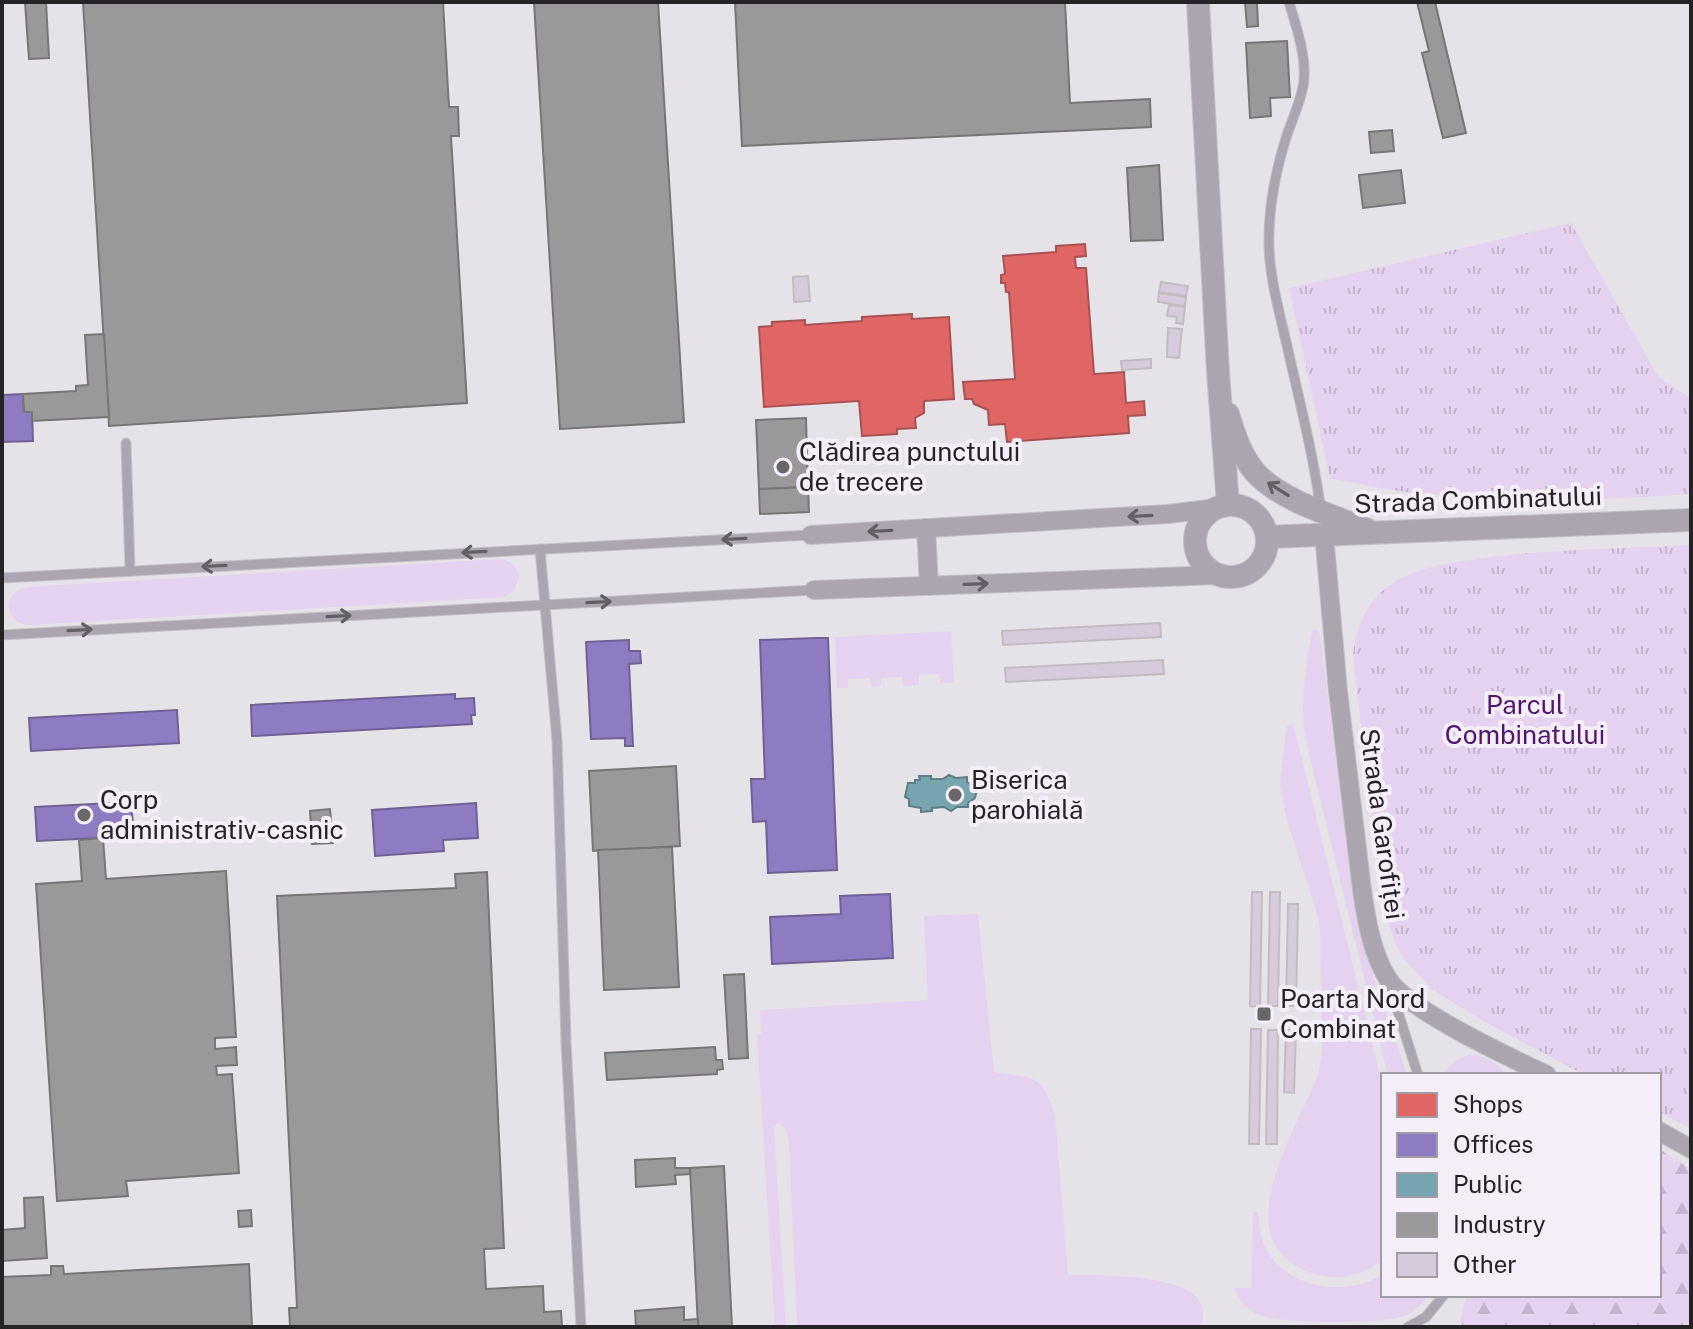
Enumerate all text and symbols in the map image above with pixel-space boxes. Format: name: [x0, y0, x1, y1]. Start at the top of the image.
place label: Clădirea punctului de trecere: [799, 436, 1020, 497]
marker: Clădirea punctului de trecere: [774, 458, 792, 476]
one-way arrow: [1267, 480, 1290, 496]
street label: Strada Combinatului: [1354, 480, 1602, 519]
one-way arrow: [1127, 509, 1153, 524]
one-way arrow: [867, 523, 894, 538]
one-way arrow: [721, 531, 748, 546]
one-way arrow: [461, 545, 488, 560]
one-way arrow: [201, 559, 228, 574]
one-way arrow: [962, 576, 989, 591]
one-way arrow: [585, 594, 612, 609]
one-way arrow: [326, 608, 352, 623]
one-way arrow: [66, 623, 93, 638]
park label: Parcul Combinatului: [1445, 689, 1605, 750]
street label: Strada Garofiței: [1354, 726, 1411, 921]
place label: Biserica parohială: [971, 764, 1083, 825]
place label: Corp administrativ-casnic: [100, 784, 344, 845]
marker: Biserica parohială: [946, 786, 964, 804]
marker: Corp administrativ-casnic: [75, 806, 93, 824]
place label: Poarta Nord Combinat: [1280, 983, 1425, 1044]
marker: Poarta Nord Combinat: [1255, 1005, 1273, 1023]
legend: [1381, 1073, 1661, 1297]
text: Shops: [1453, 1090, 1523, 1118]
text: Offices: [1453, 1130, 1533, 1158]
text: Public: [1453, 1170, 1523, 1198]
text: Industry: [1453, 1210, 1546, 1238]
text: Other: [1453, 1250, 1517, 1278]

